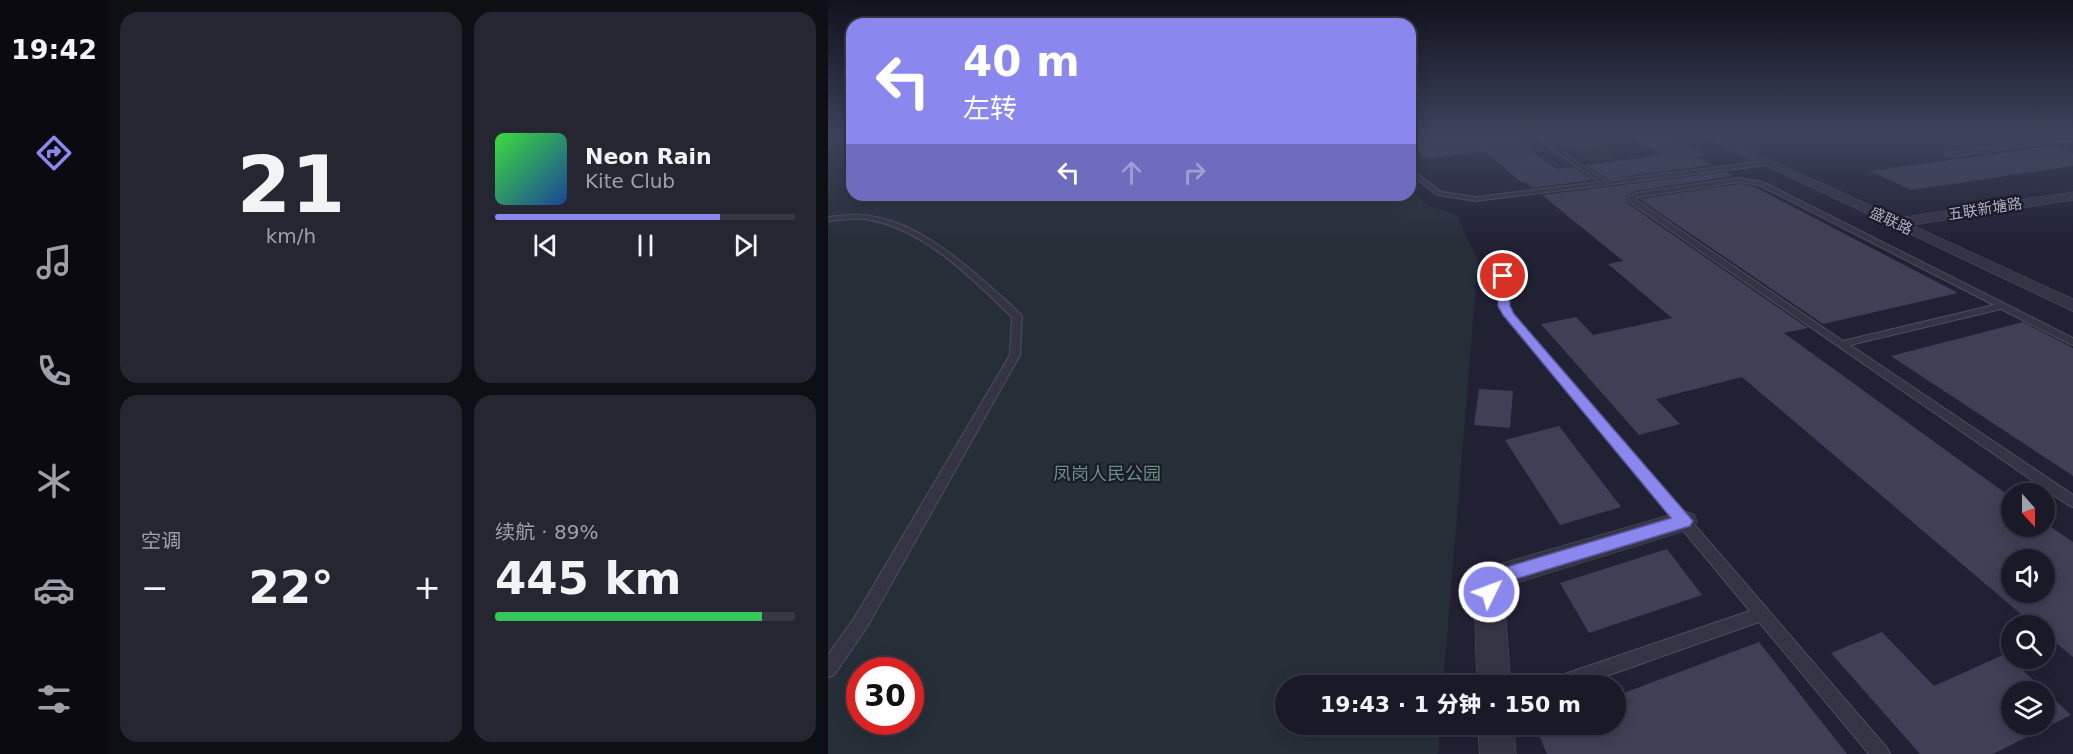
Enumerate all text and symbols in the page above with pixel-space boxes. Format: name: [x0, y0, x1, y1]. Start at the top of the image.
text: 19:42: [11, 34, 97, 65]
text: 40 m: [963, 37, 1080, 86]
icon: left: [864, 42, 942, 120]
text: 左转: [963, 93, 1017, 124]
icon: directions: [33, 132, 75, 174]
text: 21: [237, 140, 345, 230]
text: Neon Rain: [585, 144, 712, 169]
icon: left: [1052, 156, 1085, 189]
icon: ahead: [1115, 156, 1148, 189]
icon: right: [1178, 156, 1211, 189]
text: Kite Club: [585, 169, 675, 193]
street label: 五联新塘路: [1947, 194, 2023, 224]
street label: 盛联路: [1867, 203, 1915, 239]
text: km/h: [266, 224, 316, 248]
icon: previous: [529, 229, 562, 262]
icon: pause: [629, 229, 662, 262]
icon: next: [729, 229, 762, 262]
icon: music: [33, 241, 75, 283]
pin: [1477, 250, 1528, 301]
icon: arrive: [1486, 259, 1519, 292]
icon: phone: [33, 350, 75, 392]
icon: climate: [33, 460, 75, 502]
park label: 凤岗人民公园: [1053, 463, 1161, 484]
north arrow: [2001, 483, 2055, 537]
map controls: [2001, 483, 2055, 735]
text: 续航 · 89%: [495, 520, 599, 544]
text: 空调: [141, 529, 181, 553]
button: sound: [2001, 549, 2055, 603]
text: 445 km: [495, 552, 681, 605]
position arrow: [1457, 560, 1521, 624]
text: 22°: [248, 561, 334, 614]
text: −: [141, 568, 169, 607]
text: +: [413, 568, 441, 607]
icon: car: [33, 569, 75, 611]
button: search: [2001, 615, 2055, 669]
speed limit sign: 30: [846, 657, 924, 735]
icon: filters: [33, 678, 75, 720]
button: layers: [2001, 681, 2055, 735]
text: 19:43 · 1 分钟 · 150 m: [1320, 692, 1581, 717]

